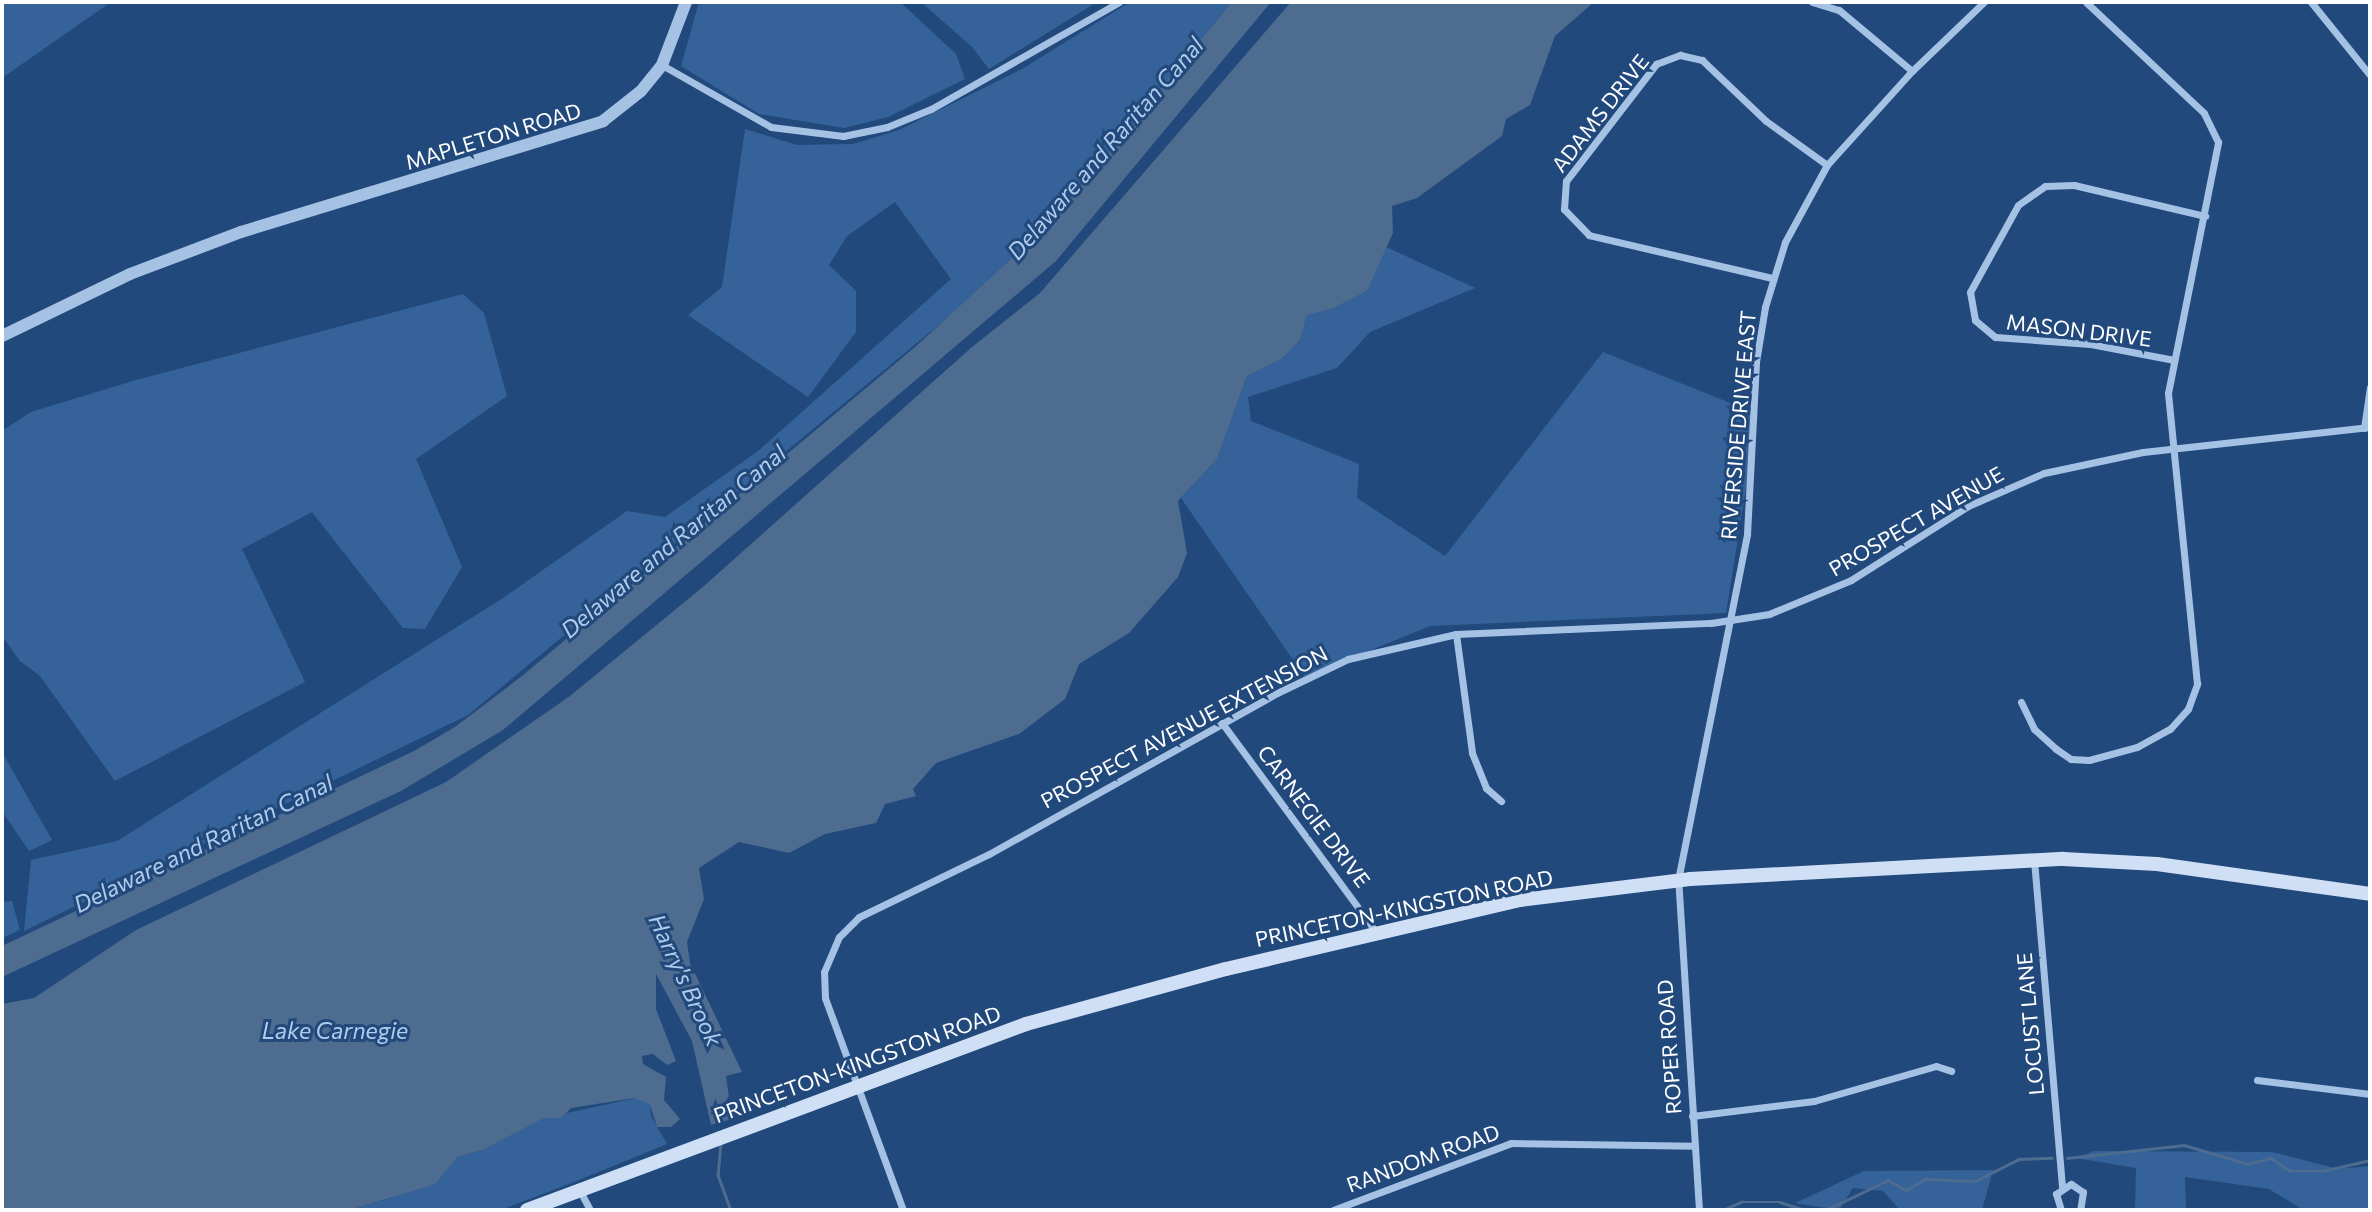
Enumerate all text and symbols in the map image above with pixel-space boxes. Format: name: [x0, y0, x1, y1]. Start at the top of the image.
water label: Delaware and Raritan Canal: [1001, 31, 1209, 265]
street label: ADAMS DRIVE: [1546, 49, 1654, 177]
street label: MAPLETON ROAD: [402, 97, 584, 175]
street label: RIVERSIDE DRIVE EAST: [1715, 309, 1761, 541]
street label: MASON DRIVE: [2005, 309, 2153, 351]
water label: Delaware and Raritan Canal: [555, 439, 791, 643]
street label: PROSPECT AVENUE: [1824, 461, 2008, 581]
street label: PROSPECT AVENUE EXTENSION: [1036, 641, 1332, 813]
street label: CARNEGIE DRIVE: [1252, 740, 1376, 892]
water label: Delaware and Raritan Canal: [69, 768, 337, 918]
street label: PRINCETON-KINGSTON ROAD: [1253, 864, 1555, 952]
water label: Harry's Brook: [643, 910, 729, 1050]
street label: LOCUST LANE: [2011, 952, 2049, 1096]
street label: ROPER ROAD: [1652, 979, 1686, 1115]
street label: PRINCETON-KINGSTON ROAD: [710, 1000, 1004, 1128]
water label: Lake Carnegie: [262, 1016, 408, 1044]
street label: RANDOM ROAD: [1343, 1119, 1503, 1197]

